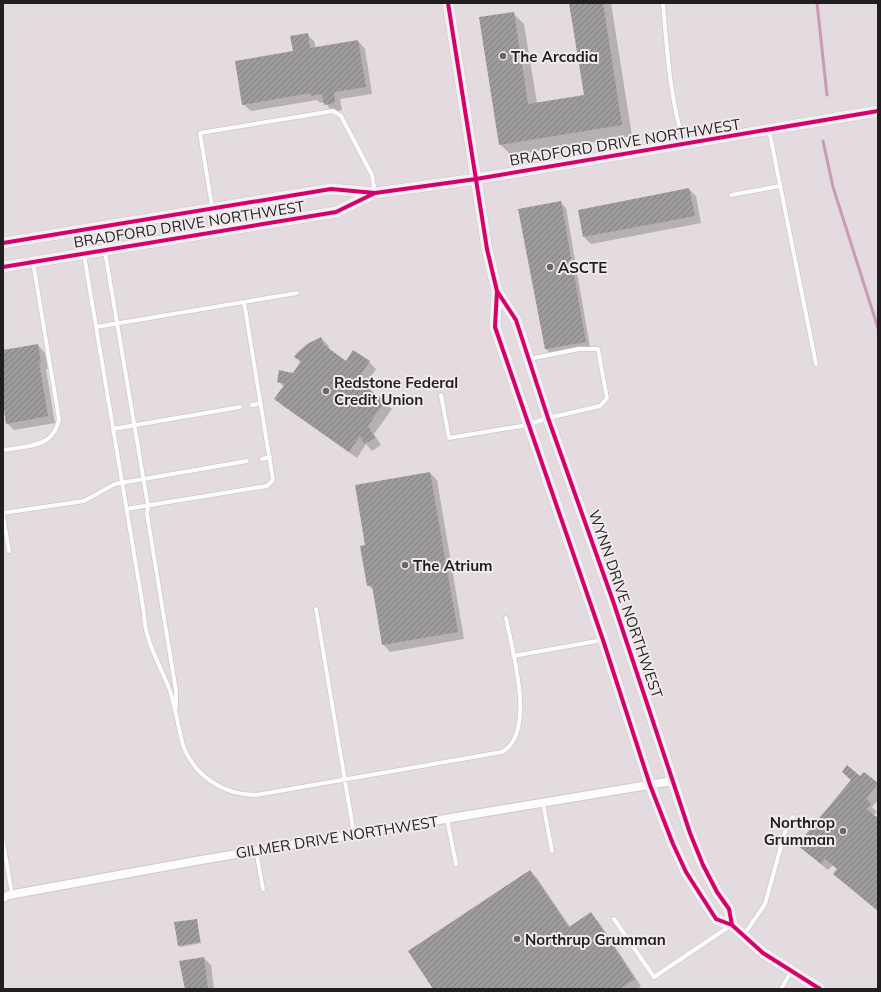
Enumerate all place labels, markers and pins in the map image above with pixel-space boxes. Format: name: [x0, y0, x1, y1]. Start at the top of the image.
place label: The Arcadia: [511, 47, 598, 66]
marker: The Arcadia: [498, 51, 508, 61]
place label: ASCTE: [558, 258, 607, 277]
marker: ASCTE: [545, 262, 555, 272]
place label: Redstone Federal Credit Union: [334, 373, 458, 409]
marker: Redstone Federal Credit Union: [321, 386, 331, 396]
place label: The Atrium: [413, 556, 493, 575]
marker: The Atrium: [400, 560, 410, 570]
place label: Northrop Grumman: [764, 813, 835, 849]
marker: Northrop Grumman: [838, 826, 848, 836]
place label: Northrup Grumman: [525, 930, 666, 949]
marker: Northrup Grumman: [512, 934, 522, 944]

